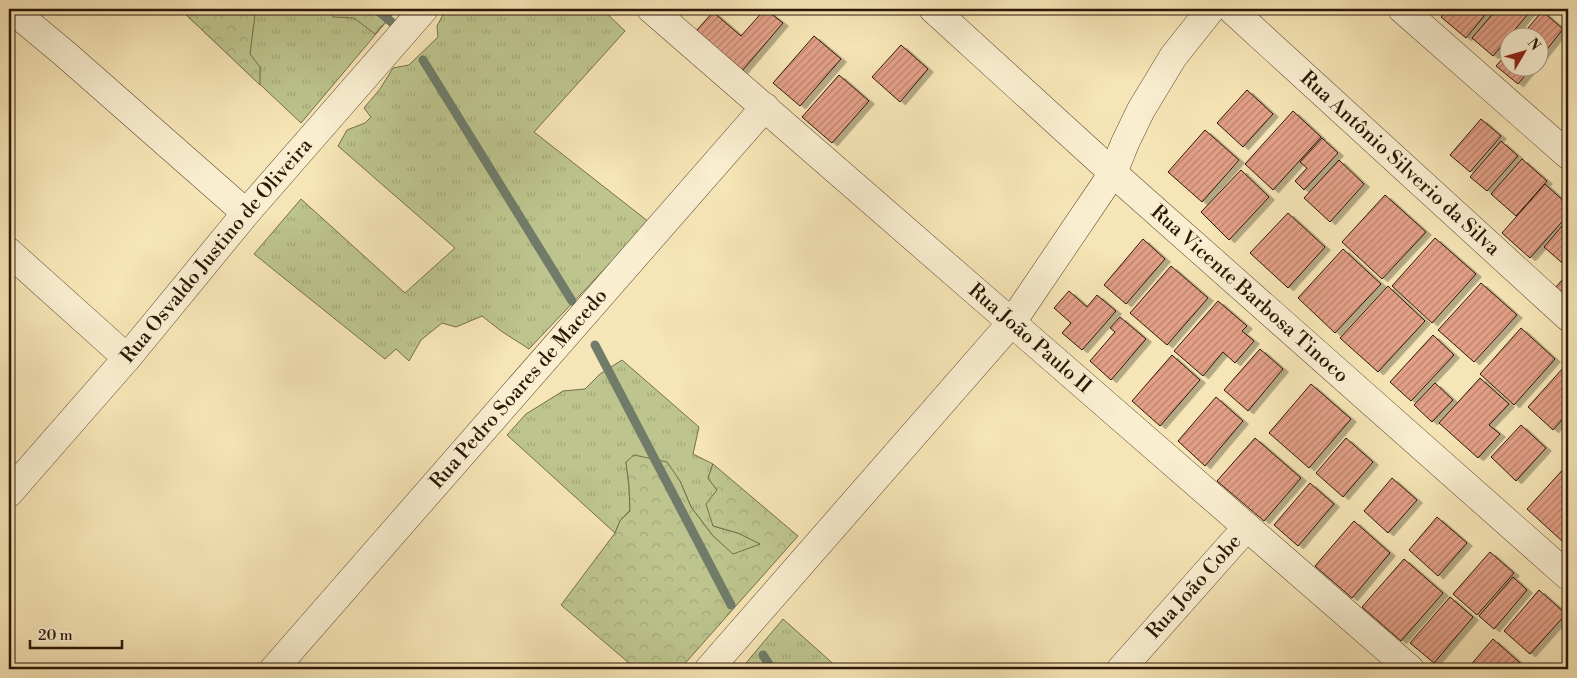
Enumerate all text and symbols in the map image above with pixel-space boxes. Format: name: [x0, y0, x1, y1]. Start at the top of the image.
north arrow: [1500, 28, 1550, 78]
text: N: [1523, 35, 1544, 55]
street label: Rua Antônio Silverio da Silva: [1295, 66, 1506, 262]
street label: Rua Osvaldo Justino de Oliveira: [115, 133, 318, 368]
street label: Rua Vicente Barbosa Tinoco: [1146, 200, 1354, 388]
street label: Rua João Paulo II: [963, 278, 1097, 399]
street label: Rua Pedro Soares de Macedo: [425, 284, 613, 494]
street label: Rua João Cobe: [1141, 529, 1247, 644]
scale bar: [30, 618, 122, 650]
text: 20 m: [38, 626, 73, 645]

